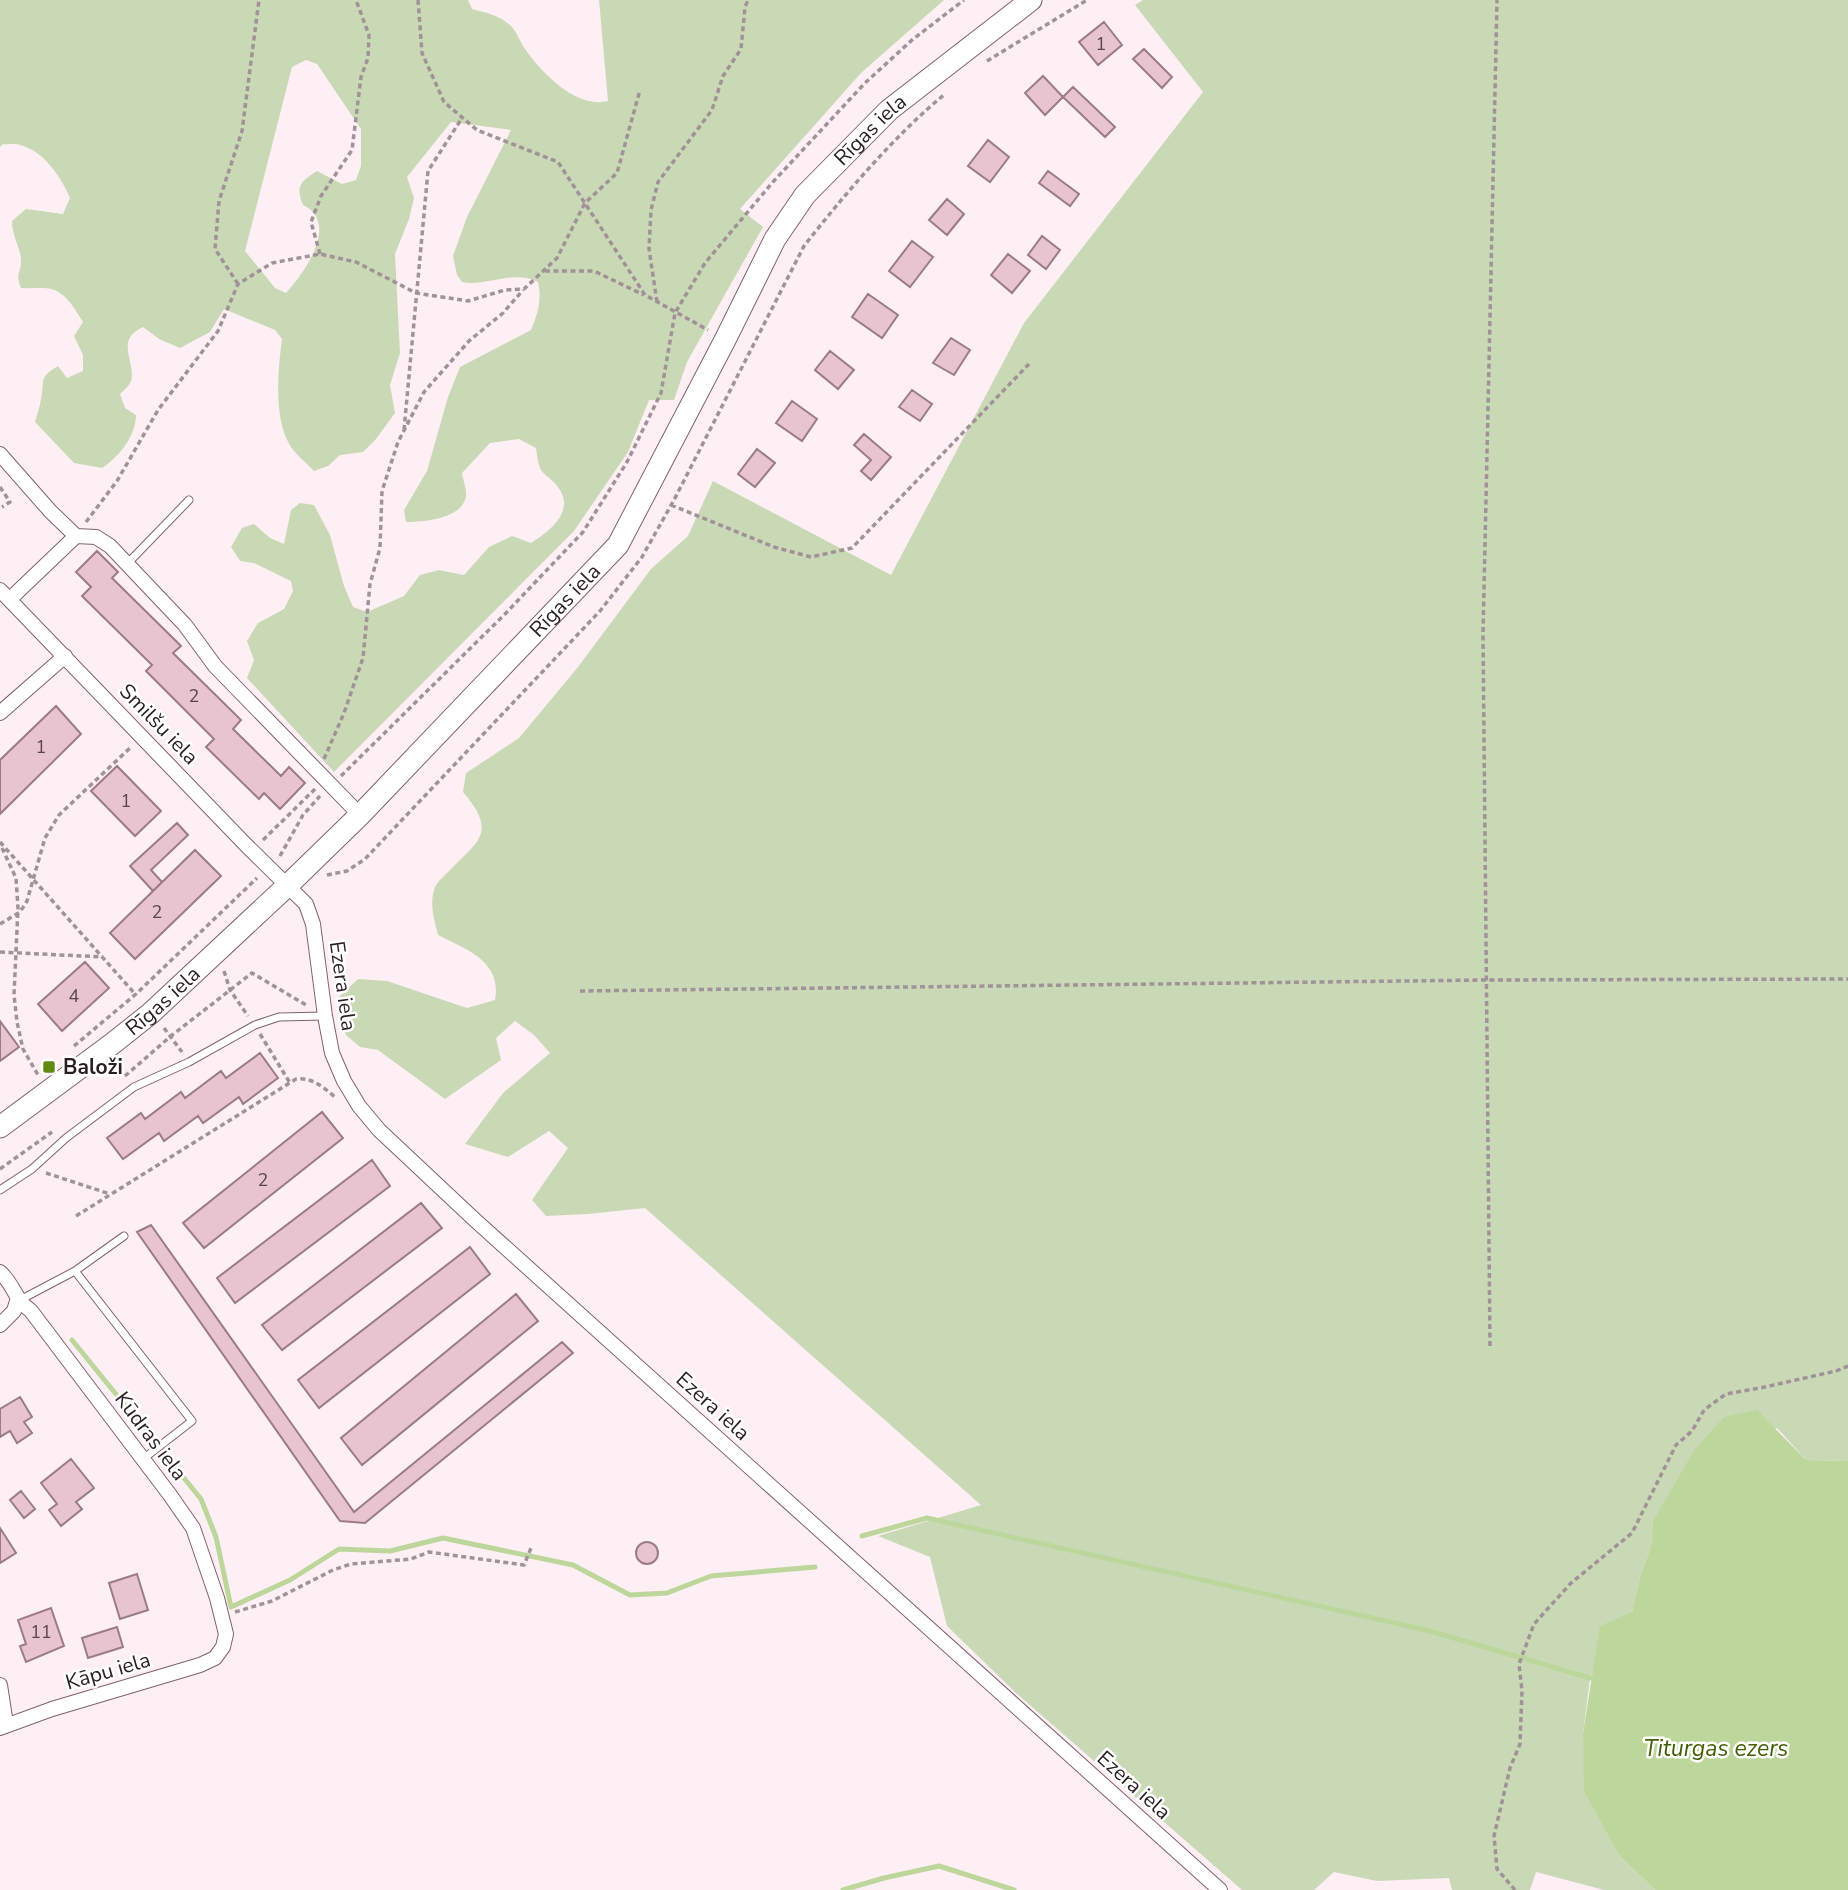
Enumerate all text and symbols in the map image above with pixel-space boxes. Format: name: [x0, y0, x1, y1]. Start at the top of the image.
house number: 1: [1096, 32, 1106, 56]
street label: Rīgas iela: [828, 88, 912, 172]
street label: Rīgas iela: [523, 558, 607, 643]
street label: Smilšu iela: [113, 677, 205, 771]
house number: 2: [189, 684, 199, 708]
house number: 1: [36, 735, 46, 759]
house number: 1: [121, 789, 131, 813]
house number: 2: [152, 900, 162, 924]
street label: Ezera iela: [323, 939, 363, 1033]
street label: Rīgas iela: [120, 960, 206, 1042]
house number: 4: [69, 984, 80, 1008]
place label: Baloži: [63, 1053, 123, 1081]
marker: Baloži: [41, 1059, 57, 1075]
house number: 2: [258, 1168, 268, 1192]
street label: Ezera iela: [670, 1365, 756, 1447]
street label: Kūdras iela: [108, 1386, 194, 1486]
house number: 11: [30, 1620, 52, 1644]
street label: Kāpu iela: [62, 1646, 154, 1696]
water label: Titurgas ezers: [1644, 1733, 1788, 1764]
street label: Ezera iela: [1091, 1744, 1177, 1826]

